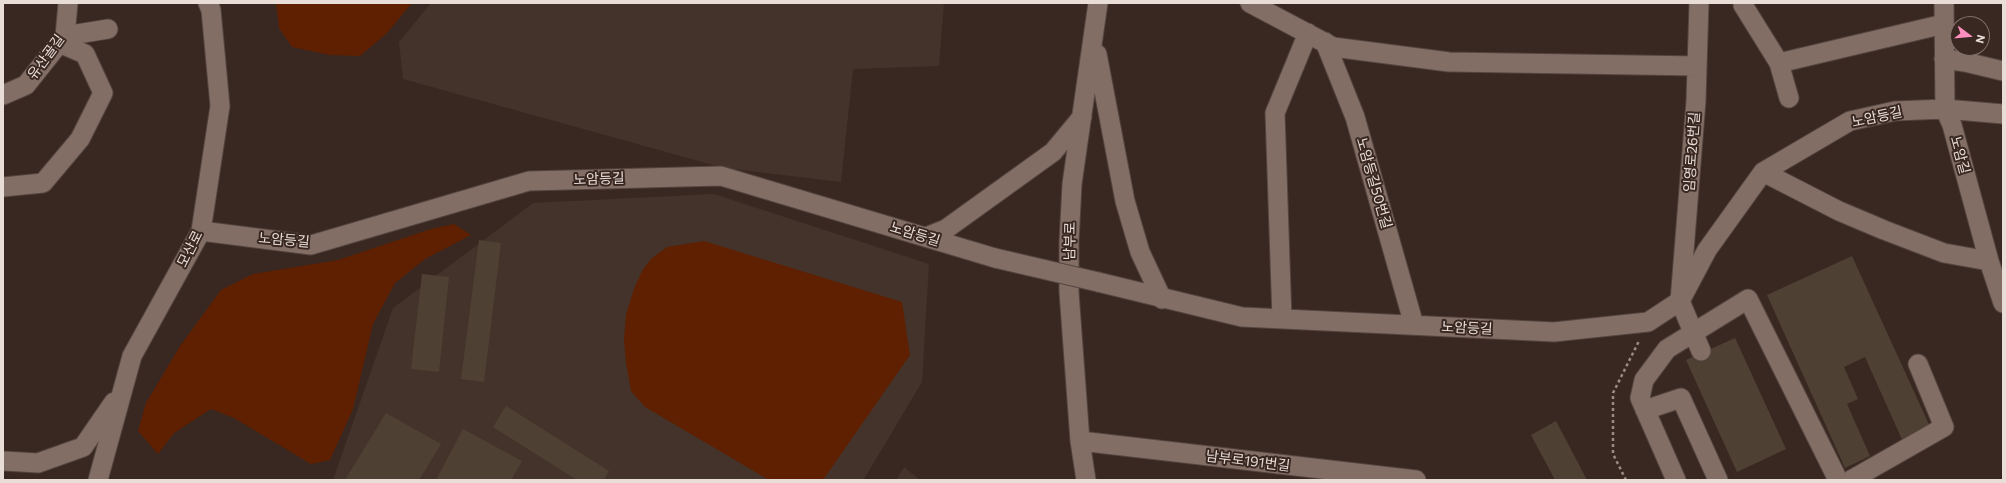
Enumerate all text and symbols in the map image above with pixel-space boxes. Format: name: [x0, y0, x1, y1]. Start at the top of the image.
north arrow: [1950, 16, 1990, 56]
street label: 유산골길: [24, 31, 68, 83]
text: N: [1974, 33, 1988, 45]
street label: 노암등길: [1850, 103, 1904, 131]
street label: 임영로26번길: [1681, 111, 1703, 193]
street label: 노암길: [1947, 134, 1973, 176]
street label: 노암등길50번길: [1353, 135, 1395, 231]
street label: 노암등길: [573, 170, 625, 188]
street label: 노암등길: [888, 218, 942, 250]
street label: 남부로: [1061, 222, 1079, 260]
street label: 모산로: [174, 228, 206, 270]
street label: 노암등길: [258, 229, 310, 251]
street label: 노암등길: [1441, 318, 1493, 338]
street label: 남부로191번길: [1205, 447, 1291, 475]

